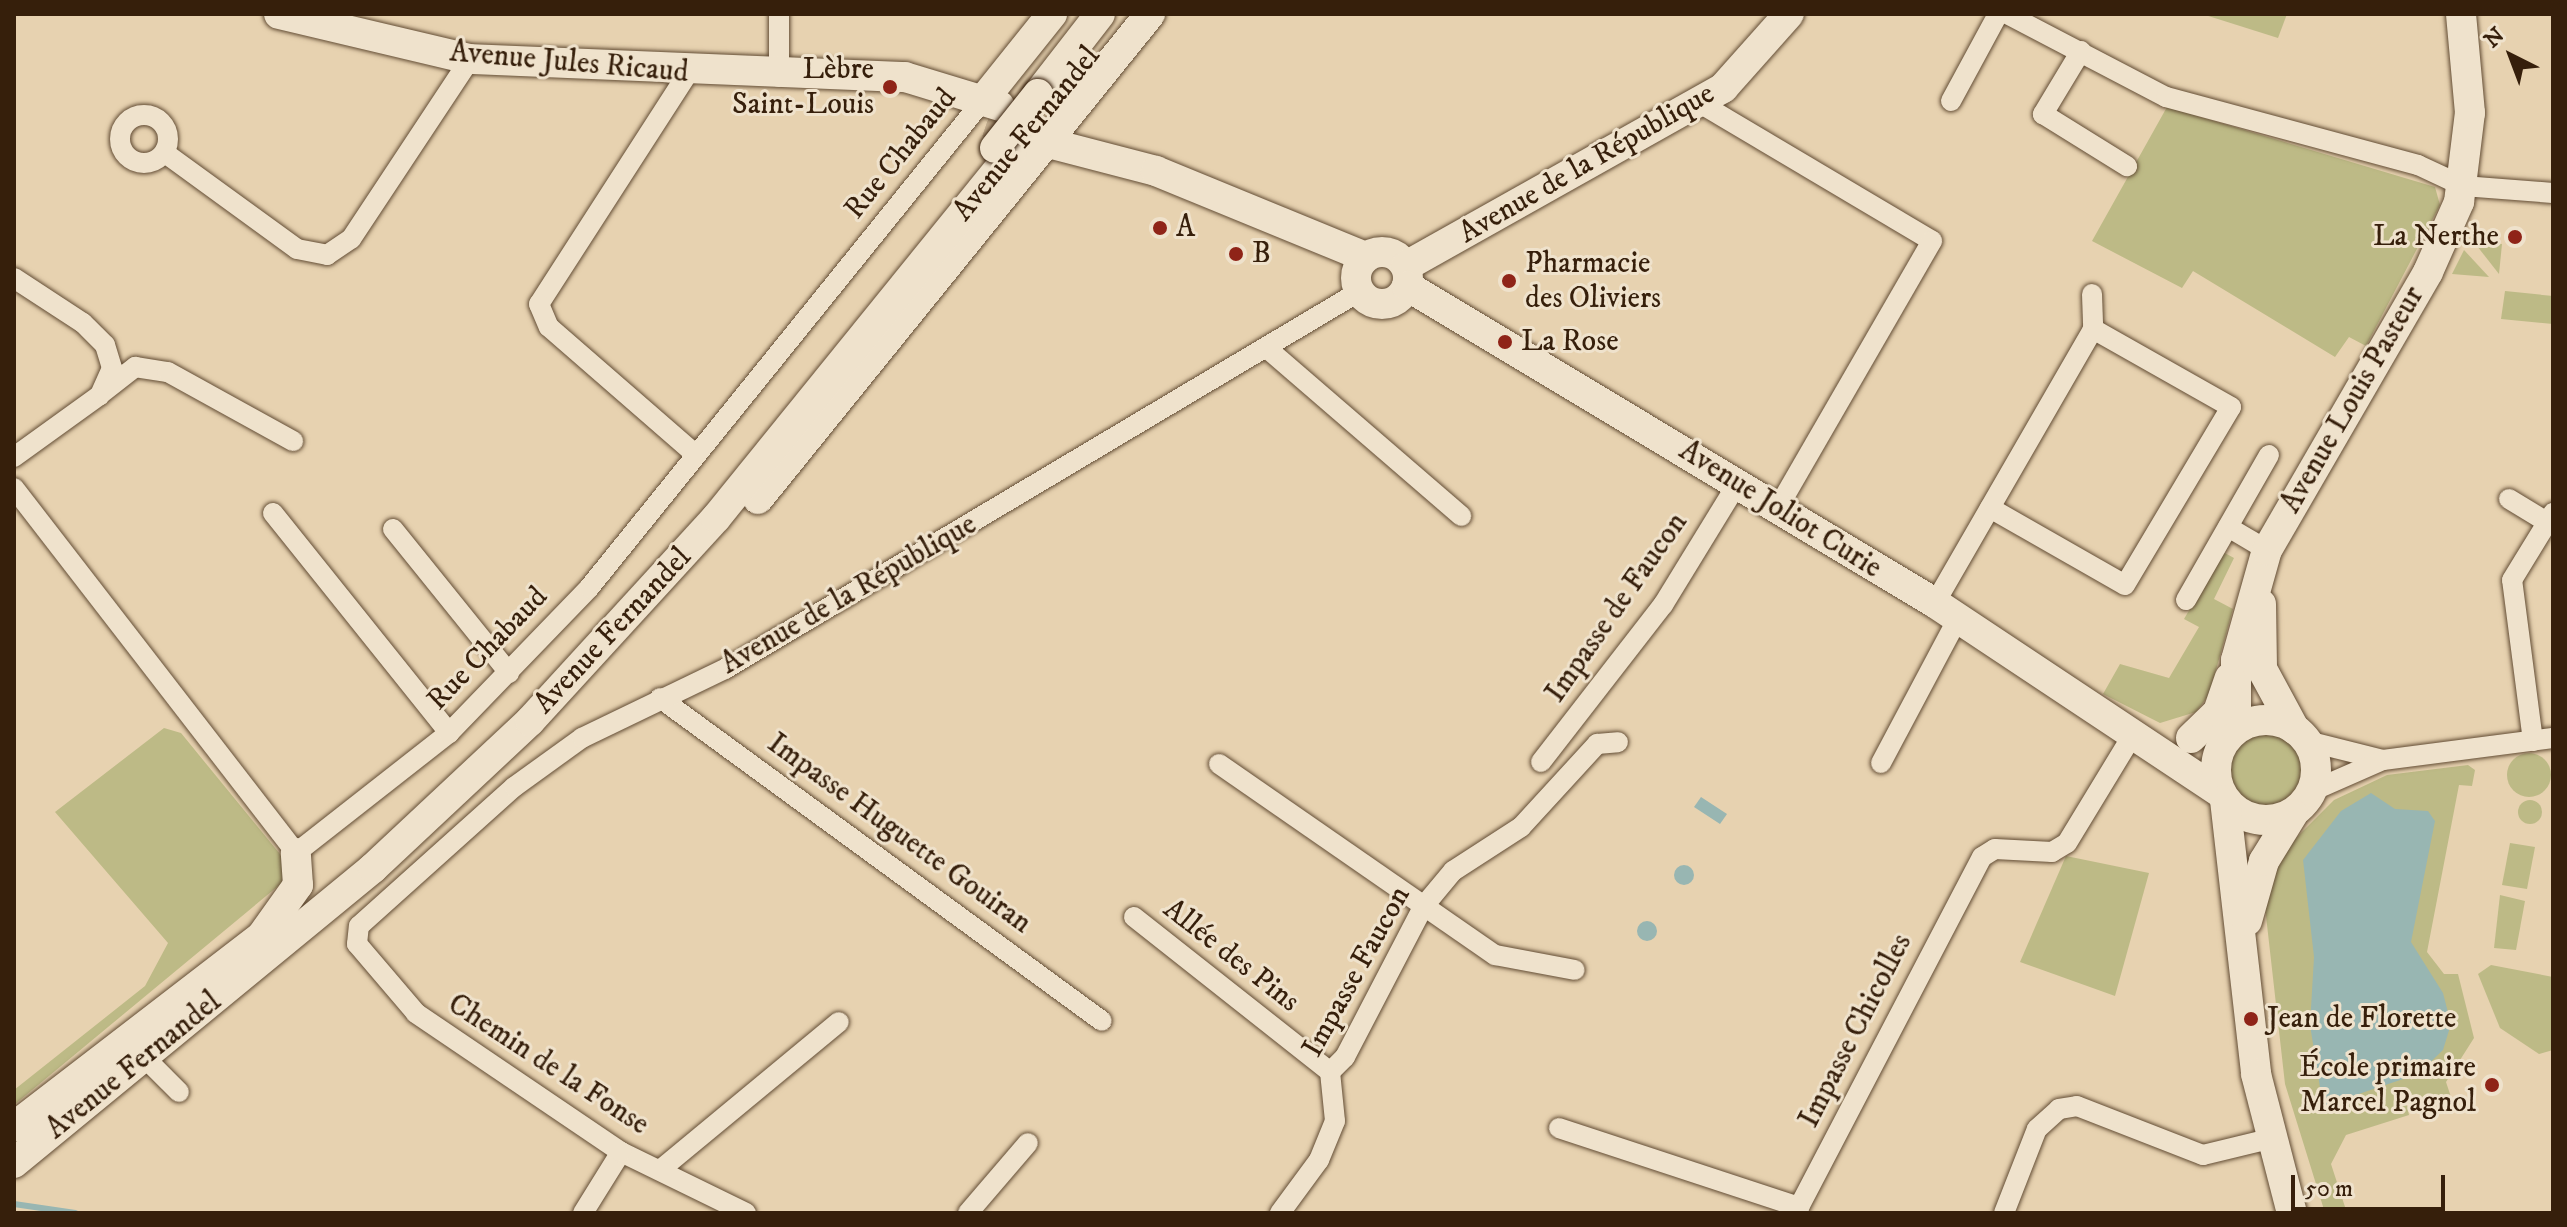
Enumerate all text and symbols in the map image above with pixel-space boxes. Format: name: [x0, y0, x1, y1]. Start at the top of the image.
north arrow: [2471, 16, 2551, 96]
text: N: [2479, 22, 2510, 54]
street label: Avenue Jules Ricaud: [448, 35, 690, 91]
street label: Avenue Fernandel: [945, 39, 1109, 229]
place label: Lèbre Saint-Louis: [732, 52, 874, 122]
street label: Avenue de la République: [1453, 76, 1721, 252]
marker: Lèbre Saint-Louis: [881, 78, 899, 96]
street label: Rue Chabaud: [837, 81, 965, 227]
place label: A: [1176, 210, 1195, 246]
marker: A: [1151, 219, 1169, 237]
place label: La Nerthe: [2373, 219, 2499, 255]
marker: La Nerthe: [2506, 228, 2524, 246]
place label: B: [1252, 236, 1271, 272]
marker: B: [1227, 245, 1245, 263]
place label: Pharmacie des Oliviers: [1525, 246, 1661, 316]
marker: Pharmacie des Oliviers: [1500, 272, 1518, 290]
street label: Avenue Louis Pasteur: [2273, 280, 2433, 520]
place label: La Rose: [1521, 324, 1619, 360]
marker: La Rose: [1496, 333, 1514, 351]
street label: Avenue Joliot Curie: [1672, 433, 1888, 587]
street label: Impasse de Faucon: [1538, 506, 1696, 710]
street label: Avenue de la République: [715, 507, 983, 683]
street label: Avenue Fernandel: [527, 540, 699, 722]
street label: Rue Chabaud: [420, 580, 556, 718]
street label: Impasse Huguette Gouiran: [760, 726, 1038, 942]
street label: Impasse Faucon: [1295, 880, 1419, 1064]
street label: Allée des Pins: [1156, 892, 1306, 1020]
street label: Impasse Chicolles: [1792, 928, 1920, 1134]
street label: Avenue Fernandel: [39, 984, 229, 1148]
street label: Chemin de la Fonse: [441, 987, 655, 1143]
place label: Jean de Florette: [2267, 1001, 2457, 1037]
marker: Jean de Florette: [2242, 1010, 2260, 1028]
place label: École primaire Marcel Pagnol: [2299, 1050, 2476, 1120]
marker: École primaire Marcel Pagnol: [2483, 1076, 2501, 1094]
scale bar: [2295, 1159, 2449, 1209]
text: 50 m: [2305, 1174, 2353, 1204]

